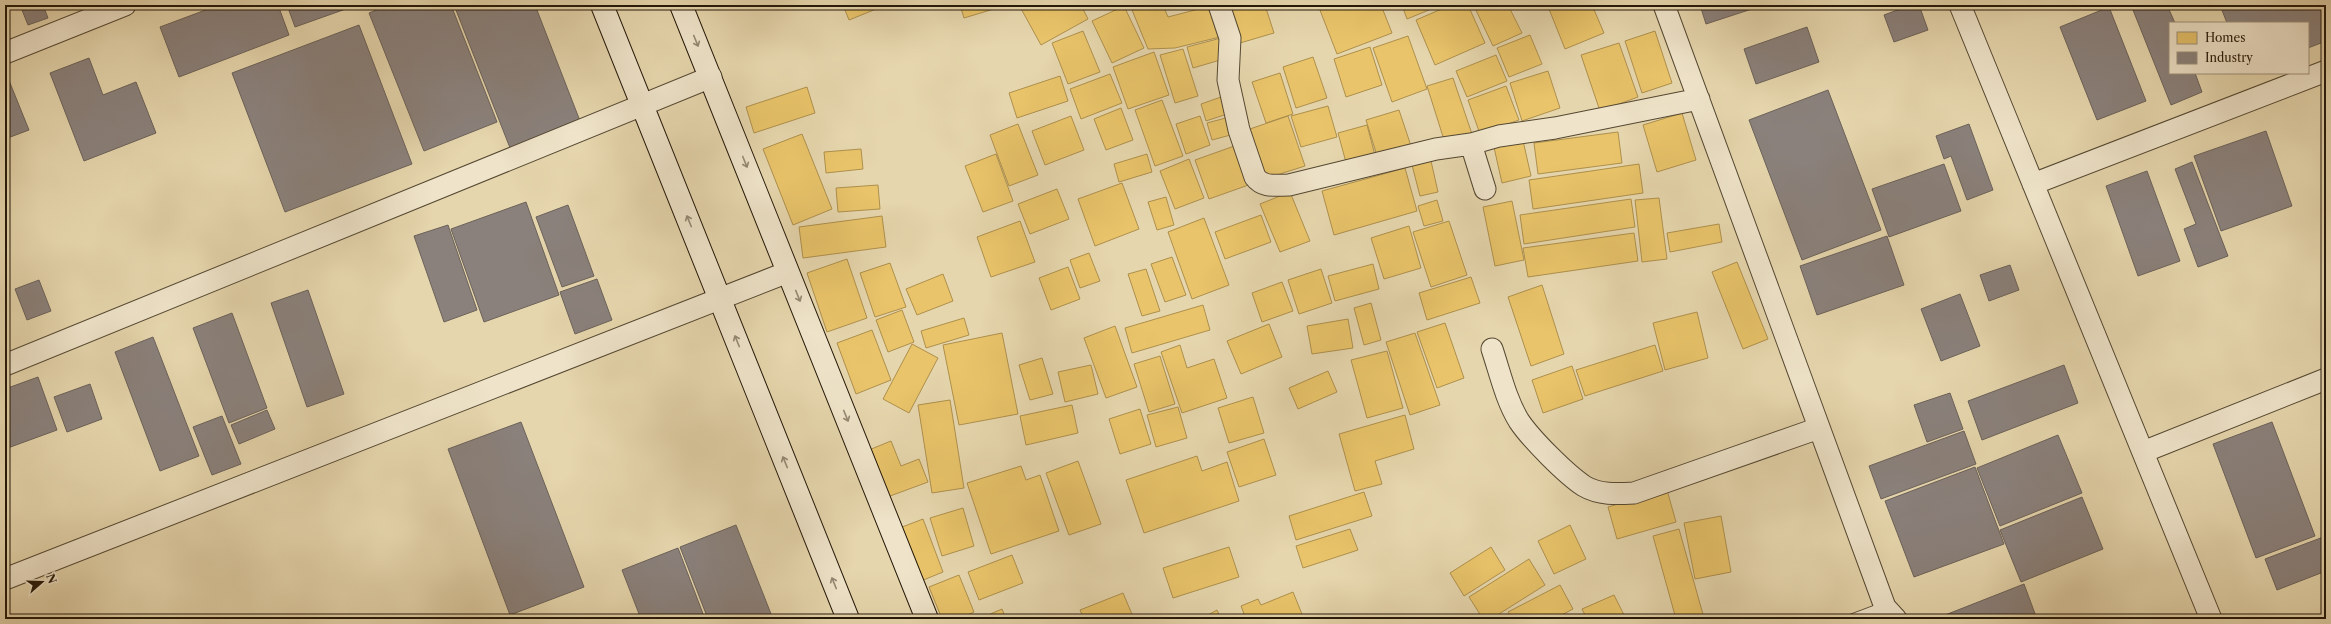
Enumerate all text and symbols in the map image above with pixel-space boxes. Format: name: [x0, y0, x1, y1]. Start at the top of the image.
legend: [2169, 22, 2309, 74]
text: Homes: [2205, 30, 2245, 45]
one-way arrow: [693, 35, 701, 47]
text: Industry: [2205, 50, 2253, 65]
one-way arrow: [741, 155, 749, 167]
one-way arrow: [684, 215, 692, 227]
one-way arrow: [795, 289, 802, 301]
one-way arrow: [733, 336, 740, 348]
one-way arrow: [843, 410, 851, 422]
one-way arrow: [781, 457, 789, 469]
north arrow: [22, 562, 62, 602]
text: N: [43, 572, 60, 586]
one-way arrow: [829, 577, 837, 589]

